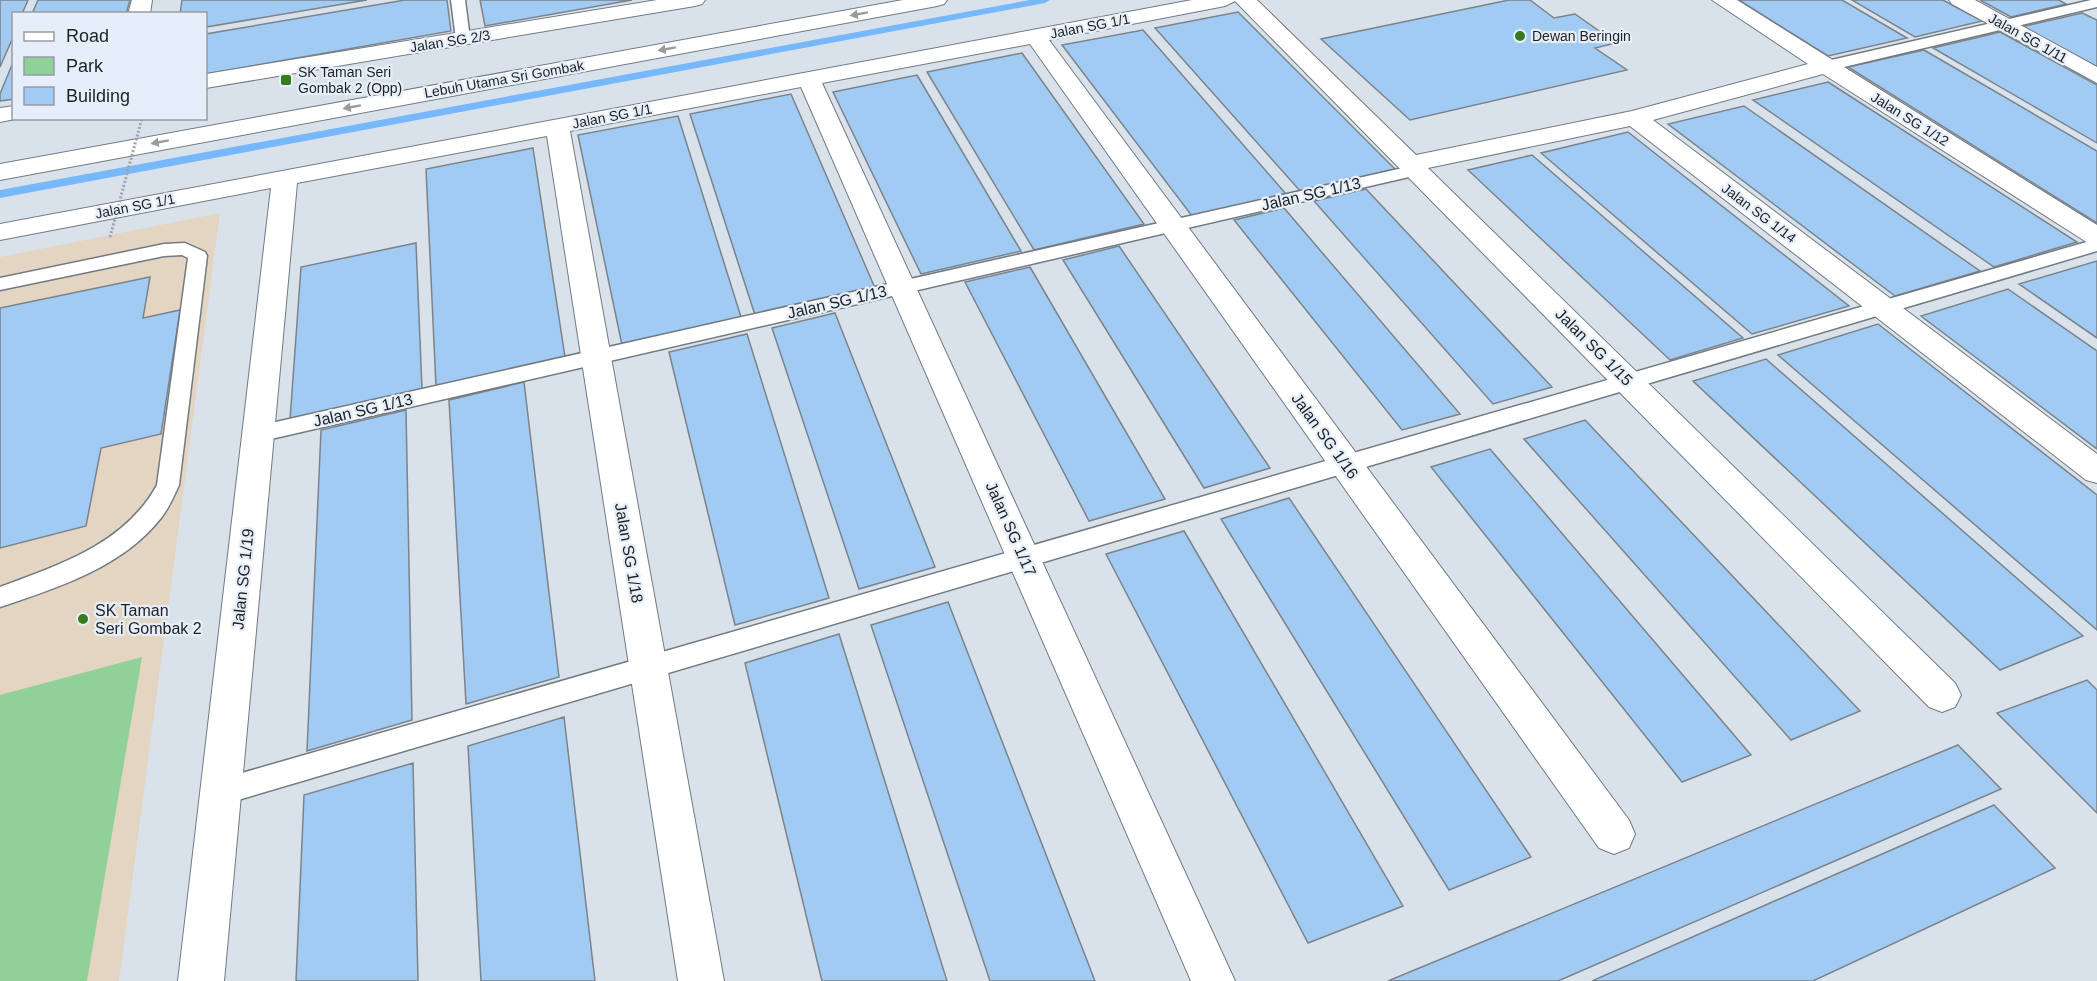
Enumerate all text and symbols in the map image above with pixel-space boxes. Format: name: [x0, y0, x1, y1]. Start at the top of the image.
one-way arrow: [849, 10, 868, 19]
street label: Jalan SG 1/1: [1049, 10, 1131, 42]
street label: Jalan SG 1/11: [1986, 10, 2070, 66]
legend: [12, 12, 207, 120]
text: Road: [66, 26, 109, 46]
street label: Jalan SG 2/3: [409, 27, 491, 55]
place label: Dewan Beringin: [1532, 28, 1631, 44]
marker: Dewan Beringin: [1513, 29, 1527, 43]
one-way arrow: [658, 45, 677, 54]
text: Park: [66, 56, 104, 76]
street label: Lebuh Utama Sri Gombak: [423, 57, 586, 101]
place label: SK Taman Seri Gombak 2 (Opp): [298, 64, 402, 96]
marker: SK Taman Seri Gombak 2 (Opp): [279, 73, 293, 87]
text: Building: [66, 86, 130, 106]
street label: Jalan SG 1/12: [1868, 89, 1952, 149]
street label: Jalan SG 1/1: [571, 100, 653, 132]
one-way arrow: [342, 103, 361, 112]
one-way arrow: [150, 138, 169, 147]
street label: Jalan SG 1/13: [1260, 174, 1362, 214]
street label: Jalan SG 1/14: [1719, 180, 1799, 246]
street label: Jalan SG 1/1: [94, 190, 176, 222]
street label: Jalan SG 1/13: [786, 282, 888, 322]
street label: Jalan SG 1/15: [1552, 305, 1636, 389]
street label: Jalan SG 1/13: [312, 390, 414, 430]
street label: Jalan SG 1/16: [1288, 390, 1362, 482]
street label: Jalan SG 1/17: [983, 479, 1039, 579]
street label: Jalan SG 1/18: [612, 502, 646, 605]
street label: Jalan SG 1/19: [229, 528, 257, 630]
place label: SK Taman Seri Gombak 2: [95, 602, 202, 637]
marker: SK Taman Seri Gombak 2: [76, 612, 90, 626]

